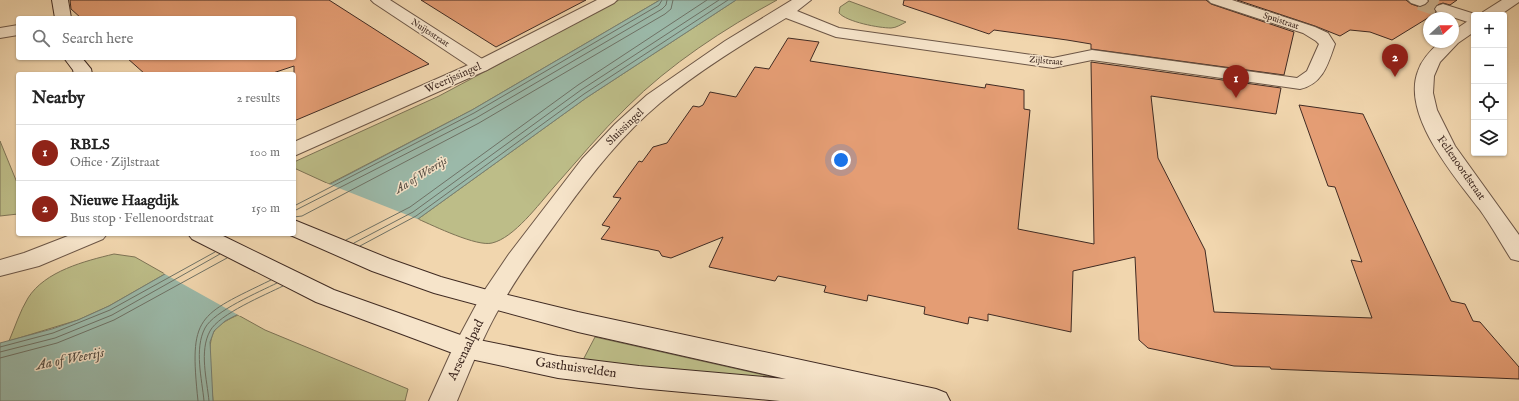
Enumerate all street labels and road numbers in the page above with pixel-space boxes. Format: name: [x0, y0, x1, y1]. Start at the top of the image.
street label: Spuistraat: [1262, 10, 1300, 32]
street label: Nuijtsstraat: [409, 17, 451, 49]
street label: Zijlstraat: [1029, 54, 1063, 68]
street label: Weerijssingel: [423, 59, 483, 97]
street label: Sluissingel: [603, 105, 647, 149]
street label: Fellenoordstraat: [1434, 133, 1489, 203]
street label: Arsenaalpad: [444, 317, 488, 384]
street label: Gasthuisvelden: [534, 354, 618, 382]

